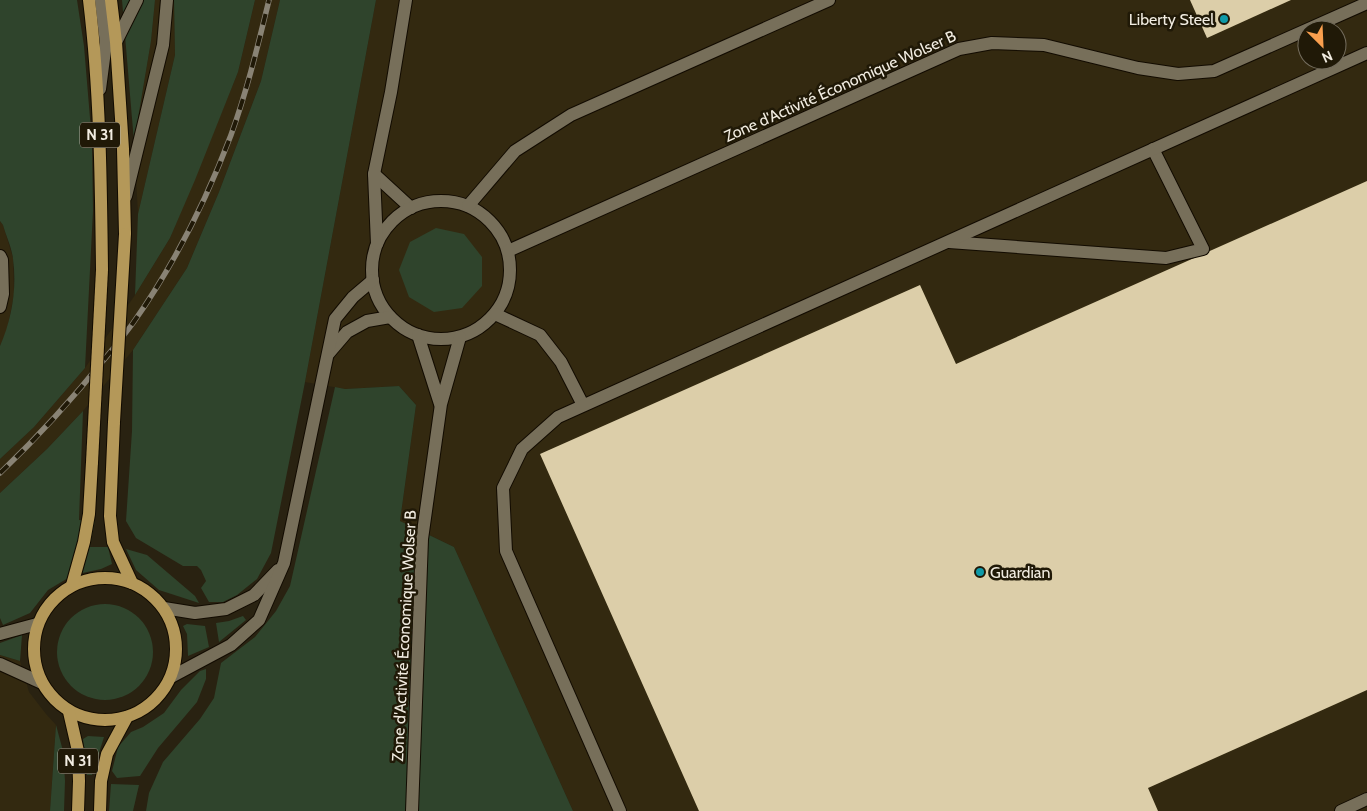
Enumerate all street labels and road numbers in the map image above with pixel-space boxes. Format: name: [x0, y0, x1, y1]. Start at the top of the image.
street label: Zone d'Activité Économique Wolser B: [721, 26, 959, 146]
road number: N 31: [80, 122, 120, 148]
street label: Zone d'Activité Économique Wolser B: [388, 509, 420, 762]
road number: N 31: [58, 748, 98, 774]

